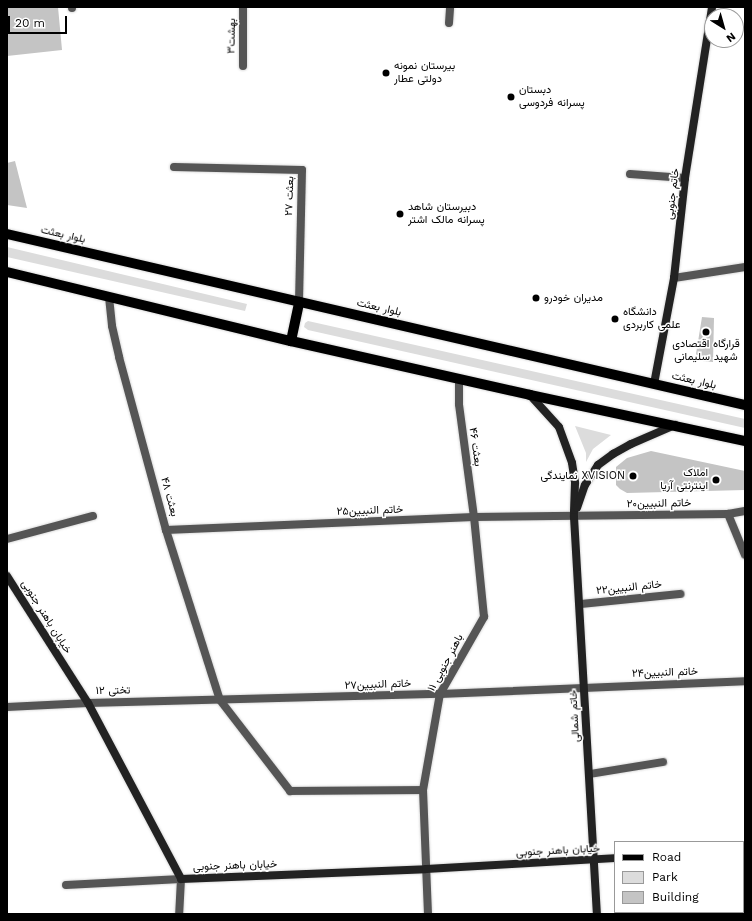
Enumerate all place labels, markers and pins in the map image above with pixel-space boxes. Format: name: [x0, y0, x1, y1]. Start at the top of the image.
place label: بیرستان نمونه دولتی عطار: [394, 60, 455, 86]
marker: بیرستان نمونه دولتی عطار: [381, 68, 391, 78]
place label: دبستان پسرانه فردوسی: [519, 84, 585, 110]
marker: دبستان پسرانه فردوسی: [506, 92, 516, 102]
place label: دبیرستان شاهد پسرانه مالک اشتر: [408, 201, 485, 227]
marker: دبیرستان شاهد پسرانه مالک اشتر: [395, 209, 405, 219]
place label: مدیران خودرو: [544, 291, 603, 305]
marker: مدیران خودرو: [531, 293, 541, 303]
place label: دانشگاه علمی کاربردی: [623, 306, 681, 332]
marker: دانشگاه علمی کاربردی: [610, 314, 620, 324]
marker: قرارگاه اقتصادی شهید سلیمانی: [701, 327, 711, 337]
place label: قرارگاه اقتصادی شهید سلیمانی: [672, 338, 740, 364]
place label: املاک اینترنتی آریا: [660, 467, 708, 493]
place label: نمایندگی XVISION: [540, 469, 625, 483]
marker: نمایندگی XVISION: [628, 471, 638, 481]
marker: املاک اینترنتی آریا: [711, 475, 721, 485]

